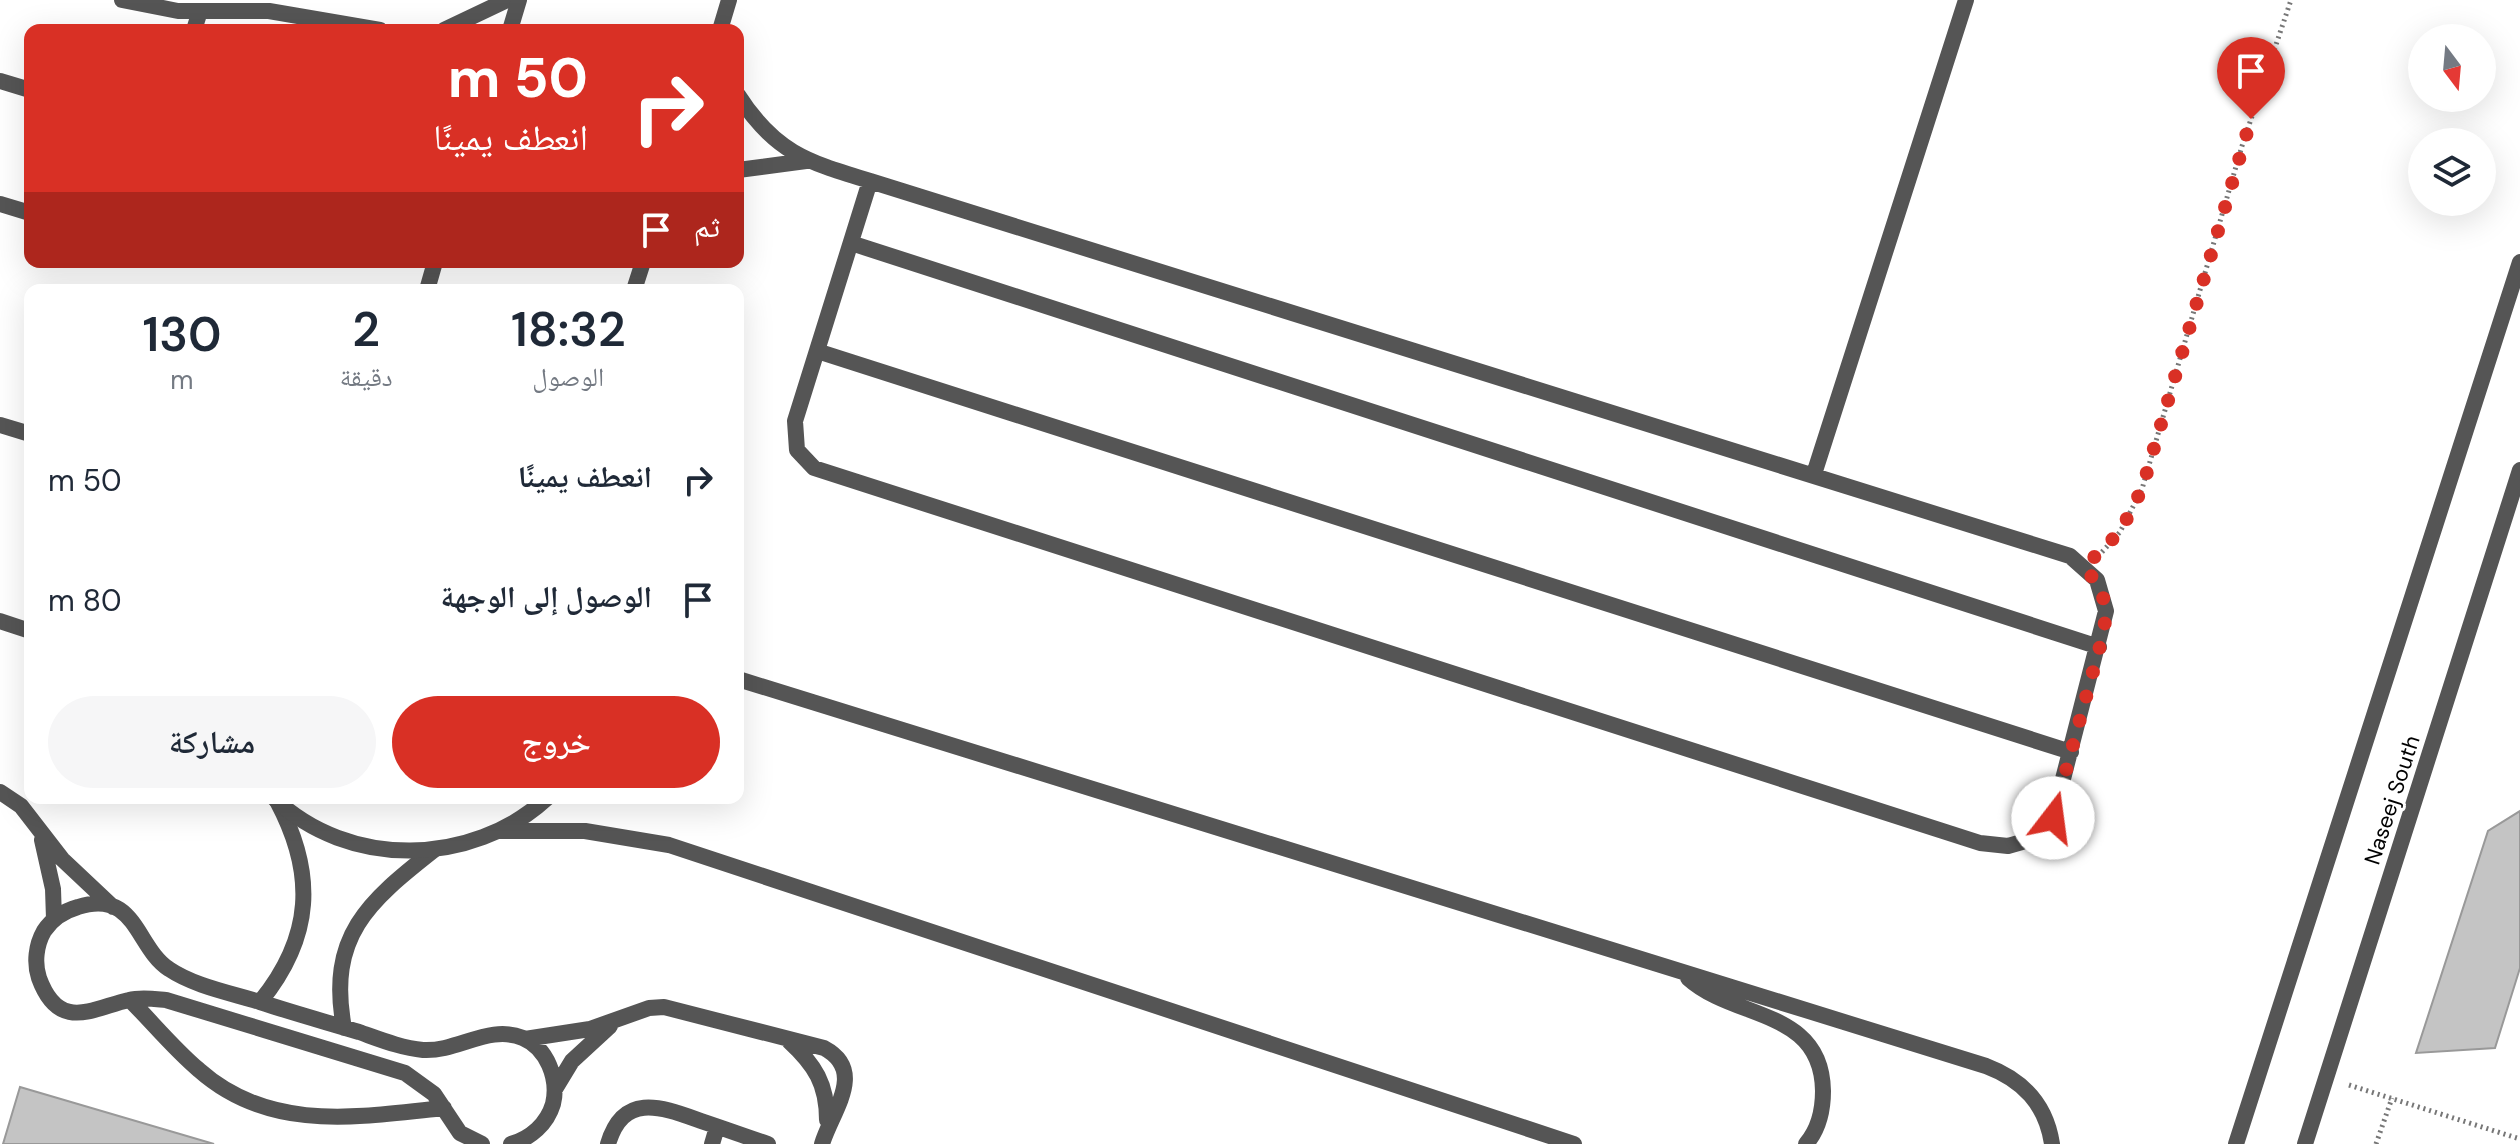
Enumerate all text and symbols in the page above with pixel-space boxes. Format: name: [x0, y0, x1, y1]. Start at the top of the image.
north arrow: [2408, 24, 2496, 112]
map controls: [2408, 24, 2496, 216]
pin: [2217, 37, 2285, 119]
text: 50 m: [448, 41, 588, 114]
icon: arrive: [2229, 49, 2273, 93]
icon: right: [616, 56, 720, 160]
text: انعطف يمينًا: [433, 114, 588, 161]
button: layers: [2408, 128, 2496, 216]
text: ثم: [694, 207, 720, 246]
icon: arrive: [634, 208, 678, 252]
text: 2: [352, 298, 380, 361]
text: 18:32: [511, 298, 626, 361]
text: 130: [142, 303, 221, 366]
text: دقيقة: [340, 360, 393, 394]
text: الوصول: [532, 360, 604, 394]
text: m: [170, 363, 193, 397]
text: انعطف يمينًا: [518, 457, 652, 496]
icon: right: [676, 458, 720, 502]
text: 50 m: [48, 461, 122, 500]
text: الوصول إلى الوجهة: [441, 577, 652, 616]
icon: arrive: [676, 578, 720, 622]
text: 80 m: [48, 581, 121, 620]
button: مشاركة: [48, 696, 376, 788]
button: خروج: [392, 696, 720, 788]
street label: Naseej South: [2357, 732, 2427, 868]
position arrow: [2011, 776, 2095, 860]

